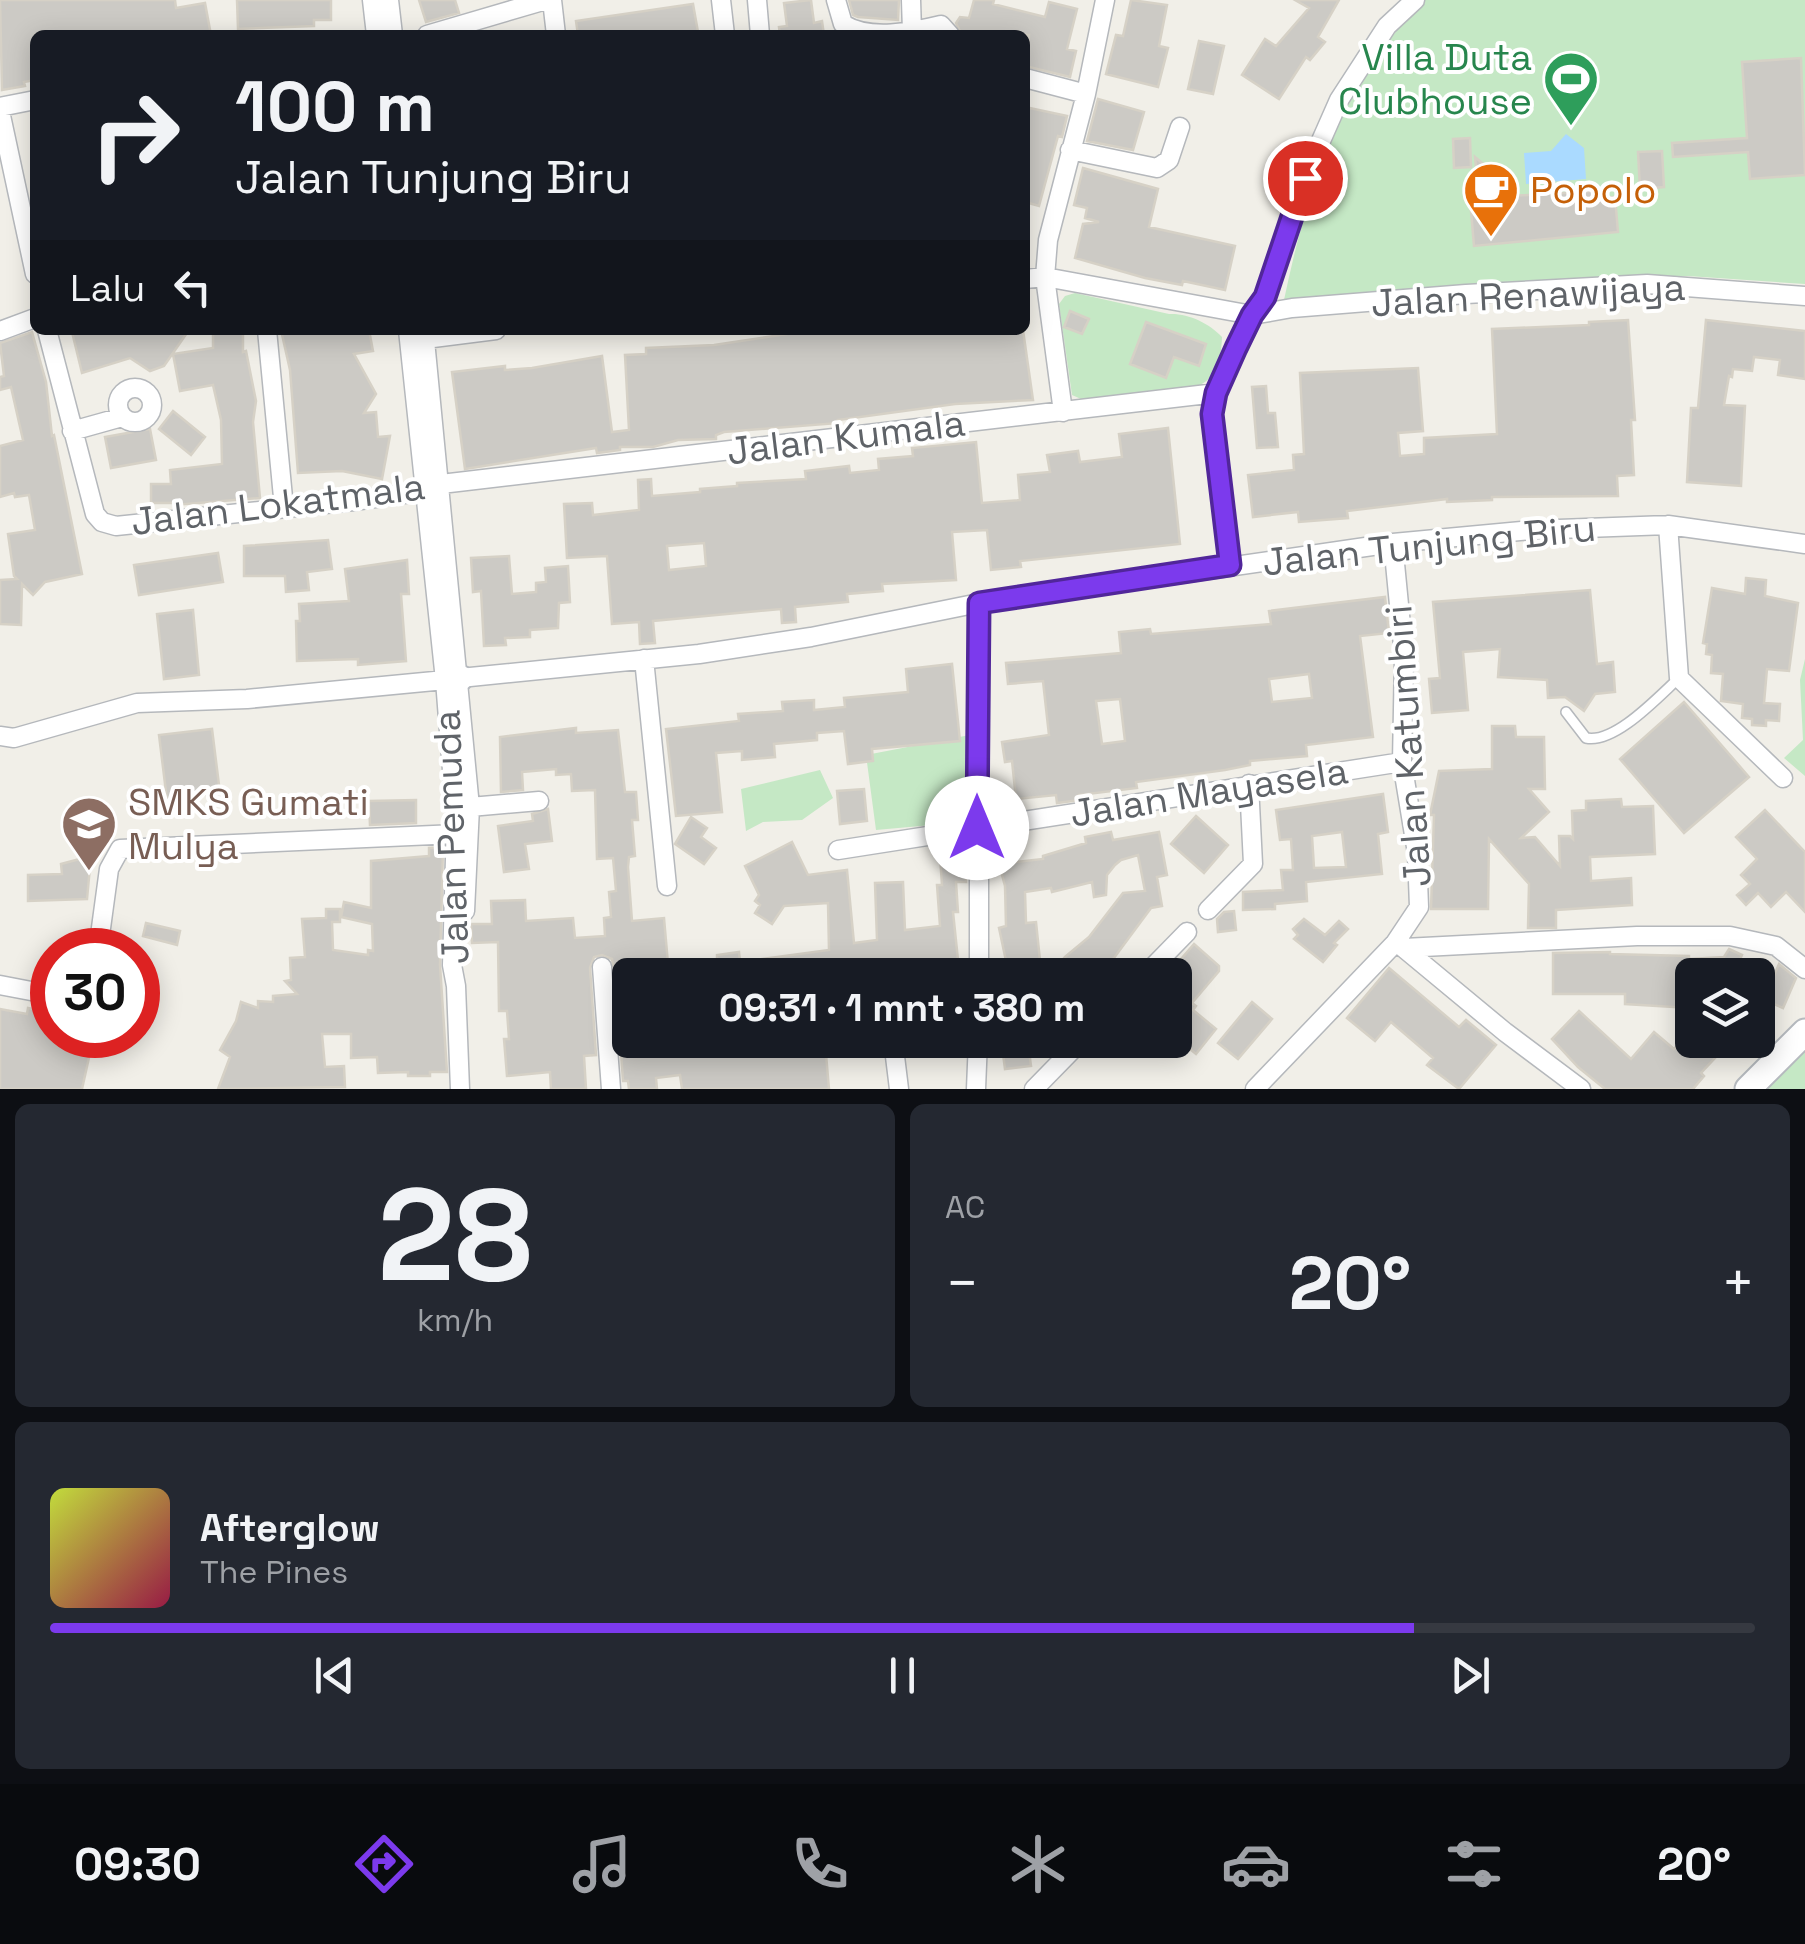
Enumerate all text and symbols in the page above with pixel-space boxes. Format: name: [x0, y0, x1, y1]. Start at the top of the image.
place label: Villa Duta Clubhouse: [1338, 33, 1532, 125]
sports icon: Villa Duta Clubhouse: [1541, 49, 1601, 128]
text: 100 m: [235, 62, 435, 151]
icon: right: [70, 70, 200, 200]
pin: [1263, 136, 1348, 221]
text: Jalan Tunjung Biru: [235, 149, 631, 206]
icon: arrive: [1278, 151, 1333, 206]
cafe icon: Popolo: [1461, 160, 1521, 239]
place label: Popolo: [1530, 166, 1656, 214]
icon: left: [165, 260, 220, 315]
street label: Jalan Renawijaya: [1370, 263, 1686, 327]
text: Lalu: [70, 264, 145, 312]
street label: Jalan Kumala: [724, 399, 968, 475]
street label: Jalan Lokatmala: [128, 462, 428, 546]
street label: Jalan Tunjung Biru: [1260, 504, 1598, 586]
street label: Jalan Katumbiri: [1374, 603, 1442, 889]
street label: Jalan Pemuda: [423, 709, 479, 965]
street label: Jalan Mayasela: [1067, 746, 1351, 838]
position arrow: [925, 776, 1029, 880]
place label: SMKS Gumati Mulya: [128, 778, 369, 870]
school or university icon: SMKS Gumati Mulya: [59, 794, 119, 873]
speed limit sign: 30: [30, 928, 160, 1058]
map controls: [1675, 958, 1775, 1058]
button: layers: [1675, 958, 1775, 1058]
text: 09:31 · 1 mnt · 380 m: [719, 984, 1085, 1032]
text: 28: [377, 1152, 533, 1318]
text: AC: [945, 1187, 985, 1227]
text: 20°: [1289, 1235, 1411, 1331]
text: −: [945, 1248, 979, 1318]
text: +: [1721, 1248, 1755, 1318]
text: km/h: [417, 1300, 493, 1340]
text: Afterglow: [200, 1504, 380, 1552]
text: The Pines: [200, 1552, 348, 1592]
icon: previous: [307, 1648, 362, 1703]
icon: pause: [875, 1648, 930, 1703]
icon: next: [1443, 1648, 1498, 1703]
icon: directions: [349, 1829, 419, 1899]
icon: music: [567, 1829, 637, 1899]
icon: phone: [785, 1829, 855, 1899]
icon: climate: [1003, 1829, 1073, 1899]
icon: car: [1221, 1829, 1291, 1899]
icon: filters: [1439, 1829, 1509, 1899]
text: 09:30: [74, 1836, 201, 1893]
text: 20°: [1657, 1836, 1731, 1893]

